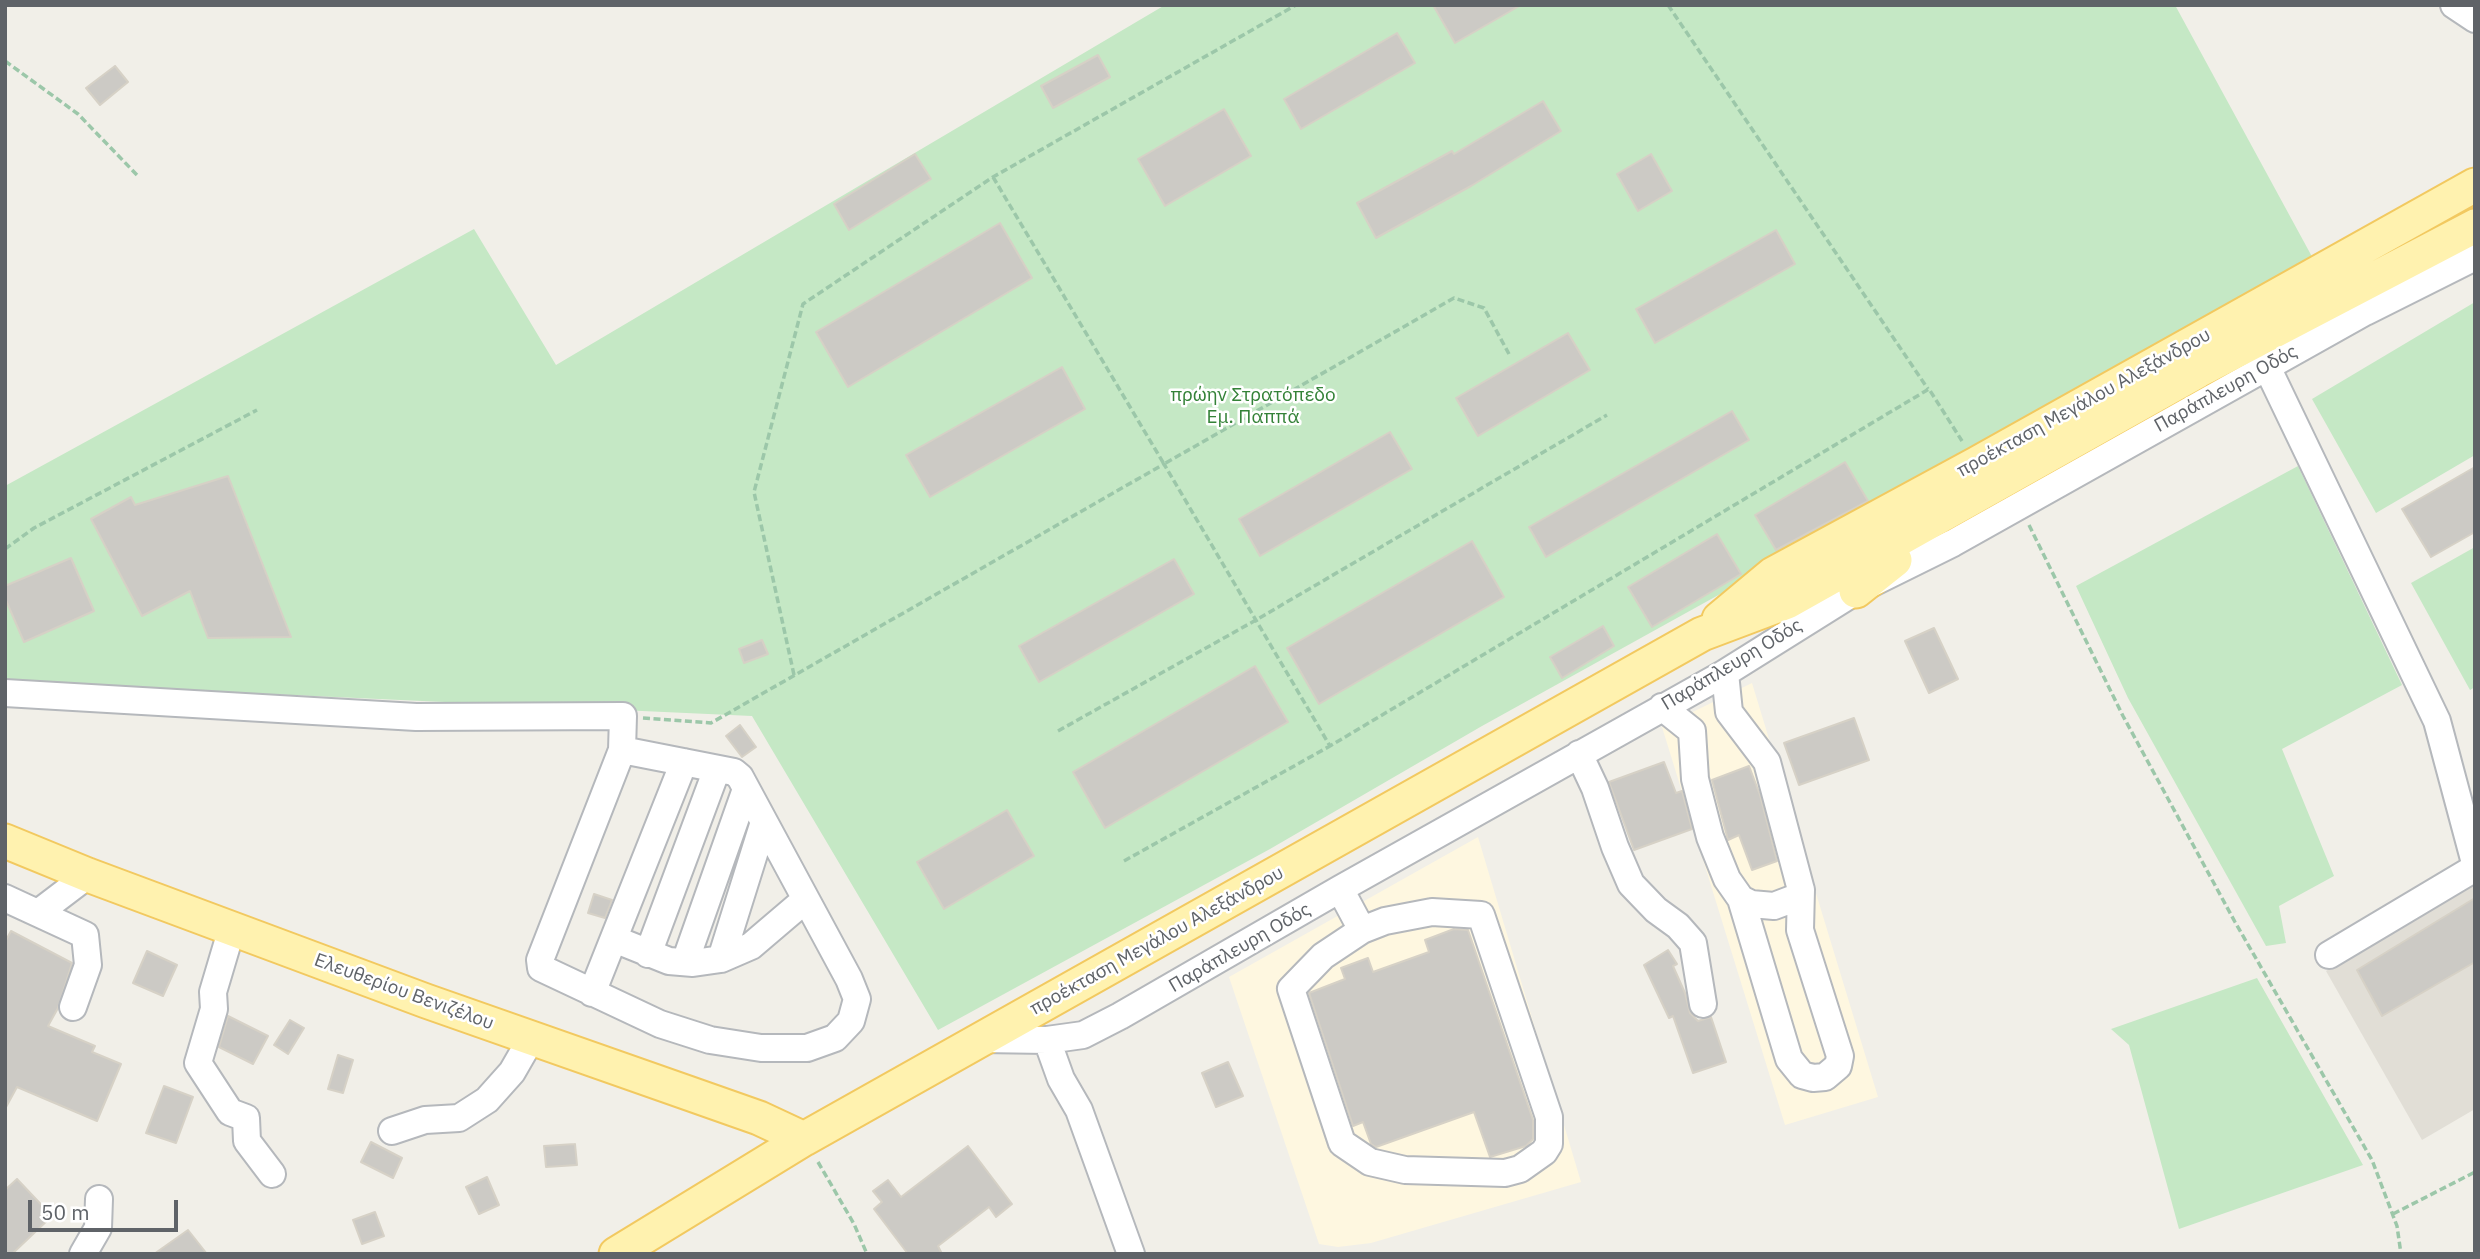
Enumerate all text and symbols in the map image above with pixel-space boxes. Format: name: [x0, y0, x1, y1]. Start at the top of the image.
street label: προέκταση Μεγάλου Αλεξάνδρου: [1953, 324, 2215, 482]
street label: Παράπλευρη Οδός: [2151, 340, 2301, 438]
park label: πρώην Στρατόπεδο Εμ. Παππά: [1170, 385, 1336, 429]
street label: Παράπλευρη Οδός: [1658, 614, 1806, 716]
street label: προέκταση Μεγάλου Αλεξάνδρου: [1026, 862, 1288, 1020]
street label: Παράπλευρη Οδός: [1165, 898, 1315, 998]
street label: Ελευθερίου Βενιζέλου: [311, 949, 497, 1035]
scale bar: [32, 1186, 182, 1230]
text: 50 m: [41, 1198, 90, 1226]

